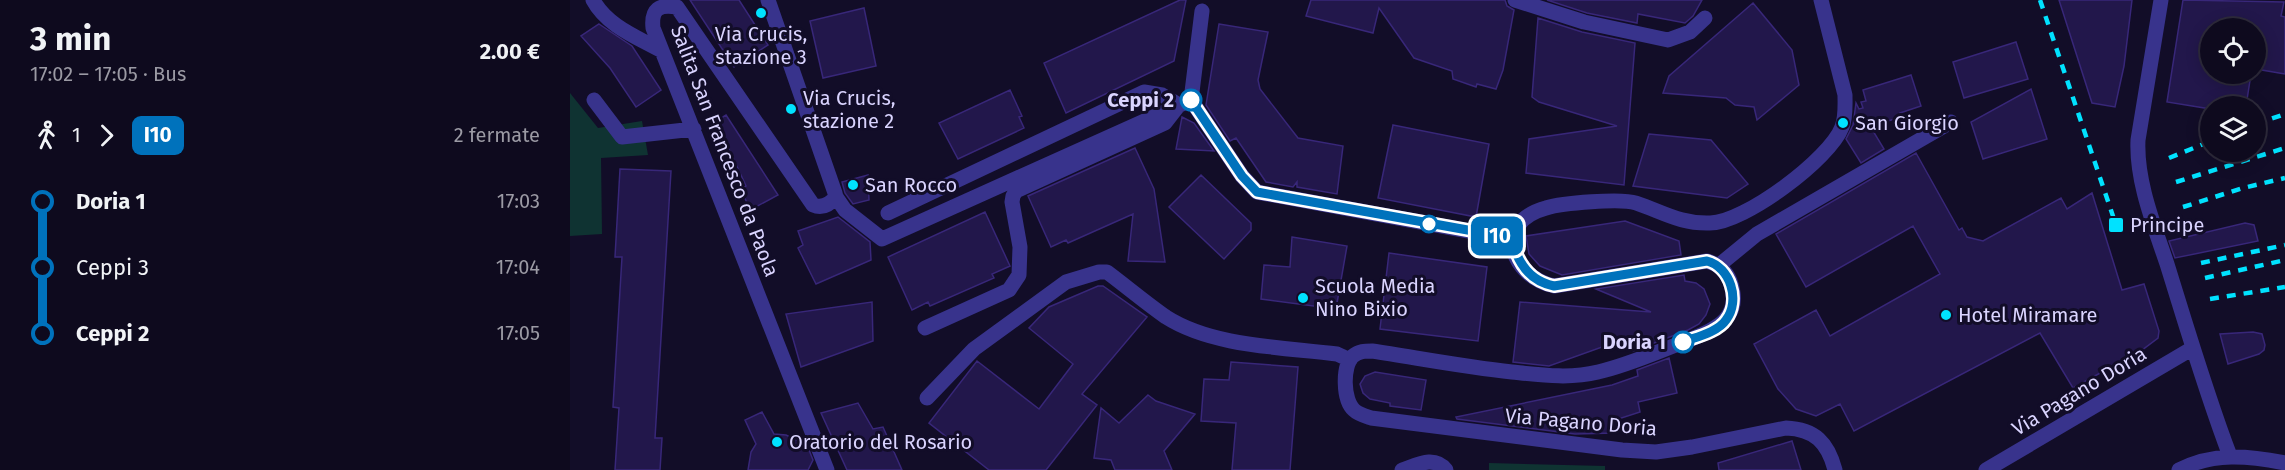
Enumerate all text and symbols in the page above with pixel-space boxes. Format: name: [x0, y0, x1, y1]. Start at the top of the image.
marker: Via Crucis, stazione 3: [754, 6, 768, 20]
map controls: [2200, 18, 2266, 162]
button: locate: [2200, 18, 2266, 84]
text: 3 min: [30, 19, 111, 59]
street label: Salita San Francesco da Paola: [666, 22, 784, 280]
place label: Via Crucis, stazione 3: [715, 22, 807, 69]
text: 2.00 €: [480, 38, 540, 65]
text: 17:02 – 17:05 · Bus: [30, 62, 186, 86]
place label: Via Crucis, stazione 2: [803, 86, 896, 133]
place label: Ceppi 2: [1107, 88, 1174, 112]
marker: Ceppi 2: [1180, 89, 1202, 111]
button: layers: [2200, 96, 2266, 162]
marker: Via Crucis, stazione 2: [784, 102, 798, 116]
place label: San Giorgio: [1855, 111, 1959, 135]
marker: San Giorgio: [1836, 116, 1850, 130]
icon: walk: [30, 119, 63, 152]
icon: forward: [90, 119, 123, 152]
text: I10: [144, 122, 172, 148]
text: 1: [72, 123, 81, 147]
text: 2 fermate: [454, 123, 540, 147]
place label: San Rocco: [865, 173, 957, 197]
marker: San Rocco: [846, 178, 860, 192]
text: Doria 1: [76, 188, 146, 215]
text: 17:03: [497, 189, 540, 213]
place label: Principe: [2130, 213, 2204, 237]
unlabelled marker: [1420, 215, 1438, 233]
line badge: I10: [1462, 216, 1532, 256]
marker: Principe: [2107, 216, 2125, 234]
text: I10: [1483, 223, 1511, 249]
text: Ceppi 3: [76, 254, 149, 281]
text: 17:04: [496, 255, 540, 279]
place label: Scuola Media Nino Bixio: [1315, 274, 1435, 321]
marker: Scuola Media Nino Bixio: [1296, 291, 1310, 305]
place label: Hotel Miramare: [1958, 303, 2097, 327]
marker: Hotel Miramare: [1939, 308, 1953, 322]
text: Ceppi 2: [76, 320, 149, 347]
text: 17:05: [496, 321, 540, 345]
place label: Doria 1: [1603, 330, 1666, 354]
marker: Doria 1: [1672, 331, 1694, 353]
street label: Via Pagano Doria: [2007, 341, 2151, 441]
street label: Via Pagano Doria: [1504, 403, 1658, 441]
place label: Oratorio del Rosario: [789, 430, 972, 454]
marker: Oratorio del Rosario: [770, 435, 784, 449]

